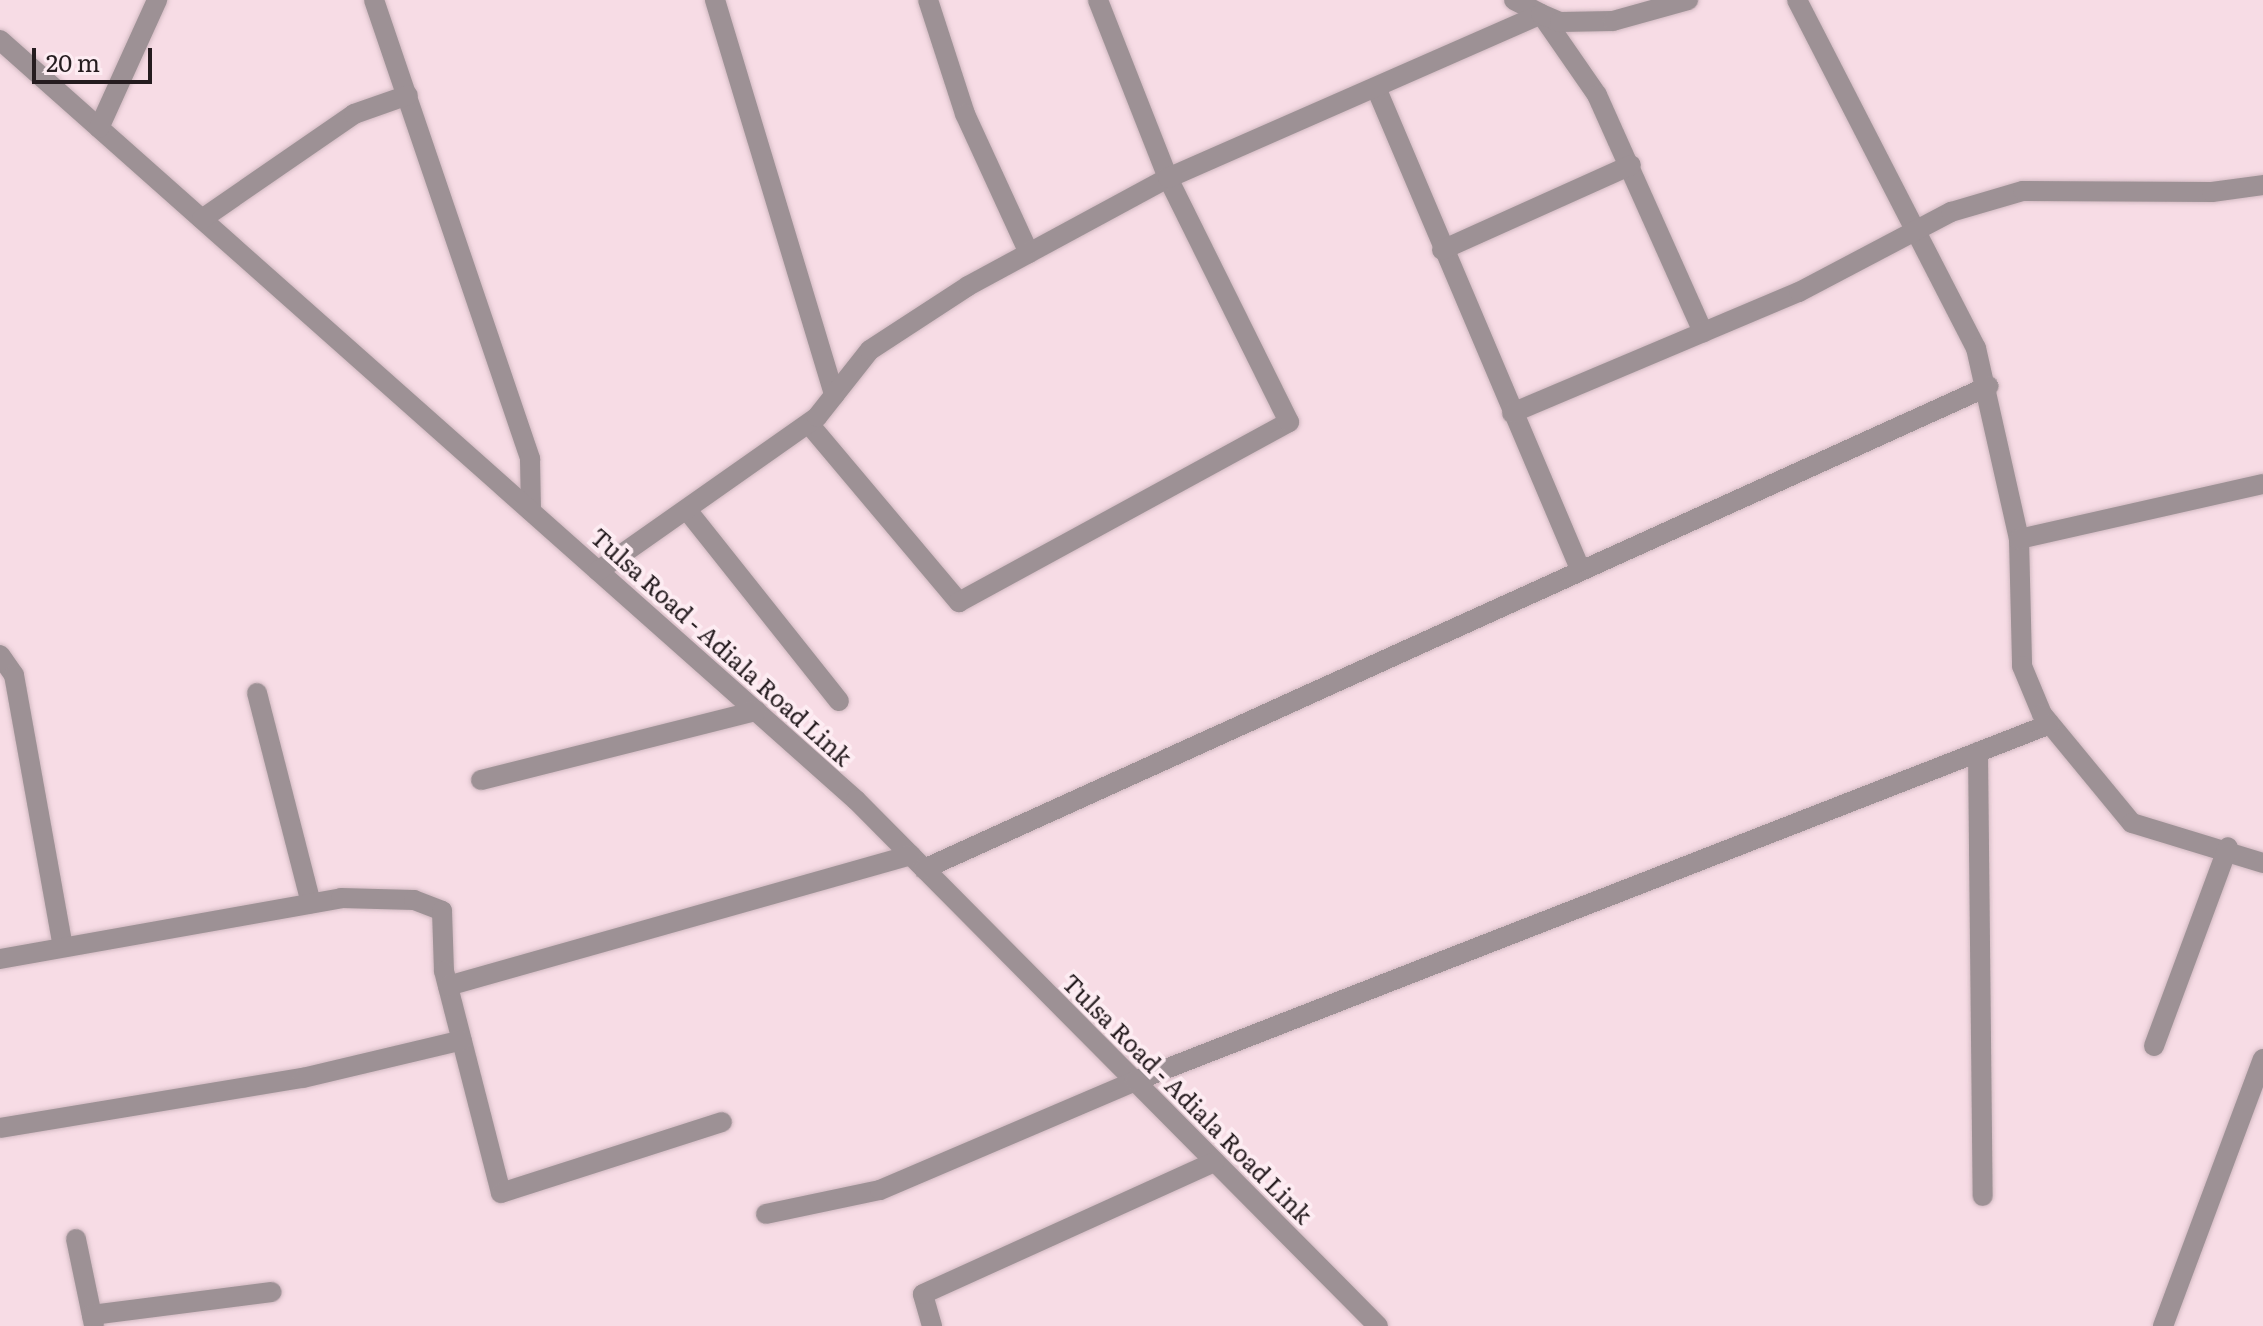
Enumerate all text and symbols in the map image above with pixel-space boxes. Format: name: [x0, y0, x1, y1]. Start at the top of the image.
scale bar: [36, 32, 156, 82]
text: 20 m: [46, 44, 100, 79]
street label: Tulsa Road - Adiala Road Link: [586, 521, 858, 771]
street label: Tulsa Road - Adiala Road Link: [1057, 967, 1319, 1229]

